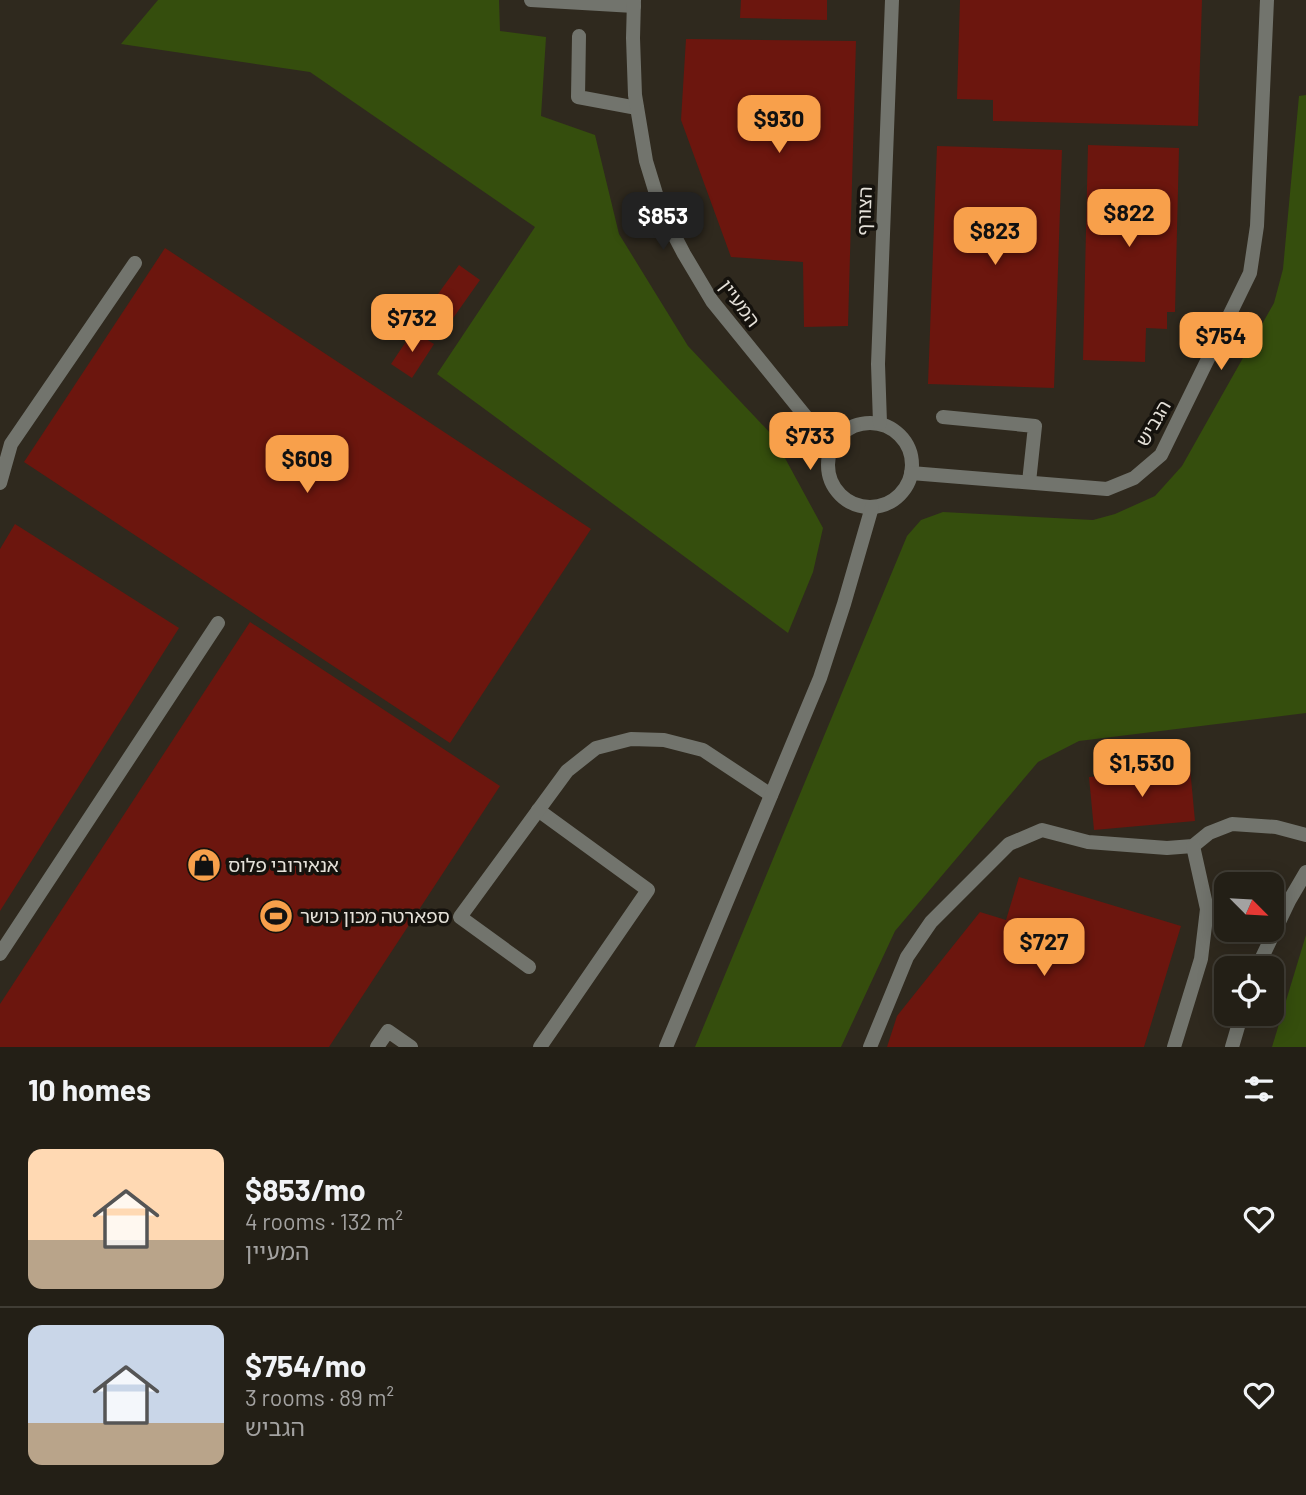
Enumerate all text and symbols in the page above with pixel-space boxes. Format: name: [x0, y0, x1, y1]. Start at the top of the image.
pin: $930: [738, 96, 820, 155]
text: $930: [754, 104, 804, 132]
street label: הצורף: [851, 186, 876, 236]
pin: $822: [1088, 190, 1170, 249]
pin: $853: [622, 192, 704, 252]
text: $822: [1103, 198, 1155, 226]
text: $853: [638, 201, 688, 229]
pin: $823: [954, 208, 1036, 267]
text: $823: [970, 216, 1020, 244]
street label: המעיין: [715, 275, 766, 331]
pin: $732: [371, 294, 453, 354]
text: $732: [387, 303, 437, 331]
pin: $754: [1180, 312, 1262, 372]
text: $754: [1196, 321, 1246, 349]
street label: הגביש: [1130, 396, 1175, 450]
pin: $733: [769, 412, 851, 472]
text: $733: [785, 421, 835, 449]
pin: $609: [266, 435, 348, 495]
text: $609: [282, 444, 332, 472]
pin: $1,530: [1085, 740, 1199, 799]
text: $1,530: [1109, 748, 1175, 776]
shop icon: אנאירובי פלוס: [185, 846, 223, 884]
place label: אנאירובי פלוס: [228, 853, 339, 876]
north arrow: [1214, 872, 1284, 942]
map controls: [1214, 872, 1284, 1026]
sports icon: ספארטה מכון כושר: [257, 897, 295, 935]
place label: ספארטה מכון כושר: [300, 904, 450, 927]
pin: $727: [1003, 918, 1085, 978]
text: $727: [1020, 927, 1068, 955]
button: locate: [1214, 956, 1284, 1026]
icon: filters: [1240, 1070, 1278, 1108]
text: 10 homes: [28, 1071, 151, 1107]
text: $853/mo: [245, 1171, 366, 1207]
icon: home: [84, 1177, 168, 1261]
icon: heart: [1240, 1200, 1278, 1238]
text: 4 rooms · 132 m²: [245, 1207, 403, 1235]
text: המעיין: [245, 1237, 309, 1265]
text: $754/mo: [245, 1347, 366, 1383]
icon: home: [84, 1353, 168, 1437]
icon: heart: [1240, 1376, 1278, 1414]
text: 3 rooms · 89 m²: [245, 1383, 394, 1411]
text: הגביש: [245, 1413, 305, 1441]

